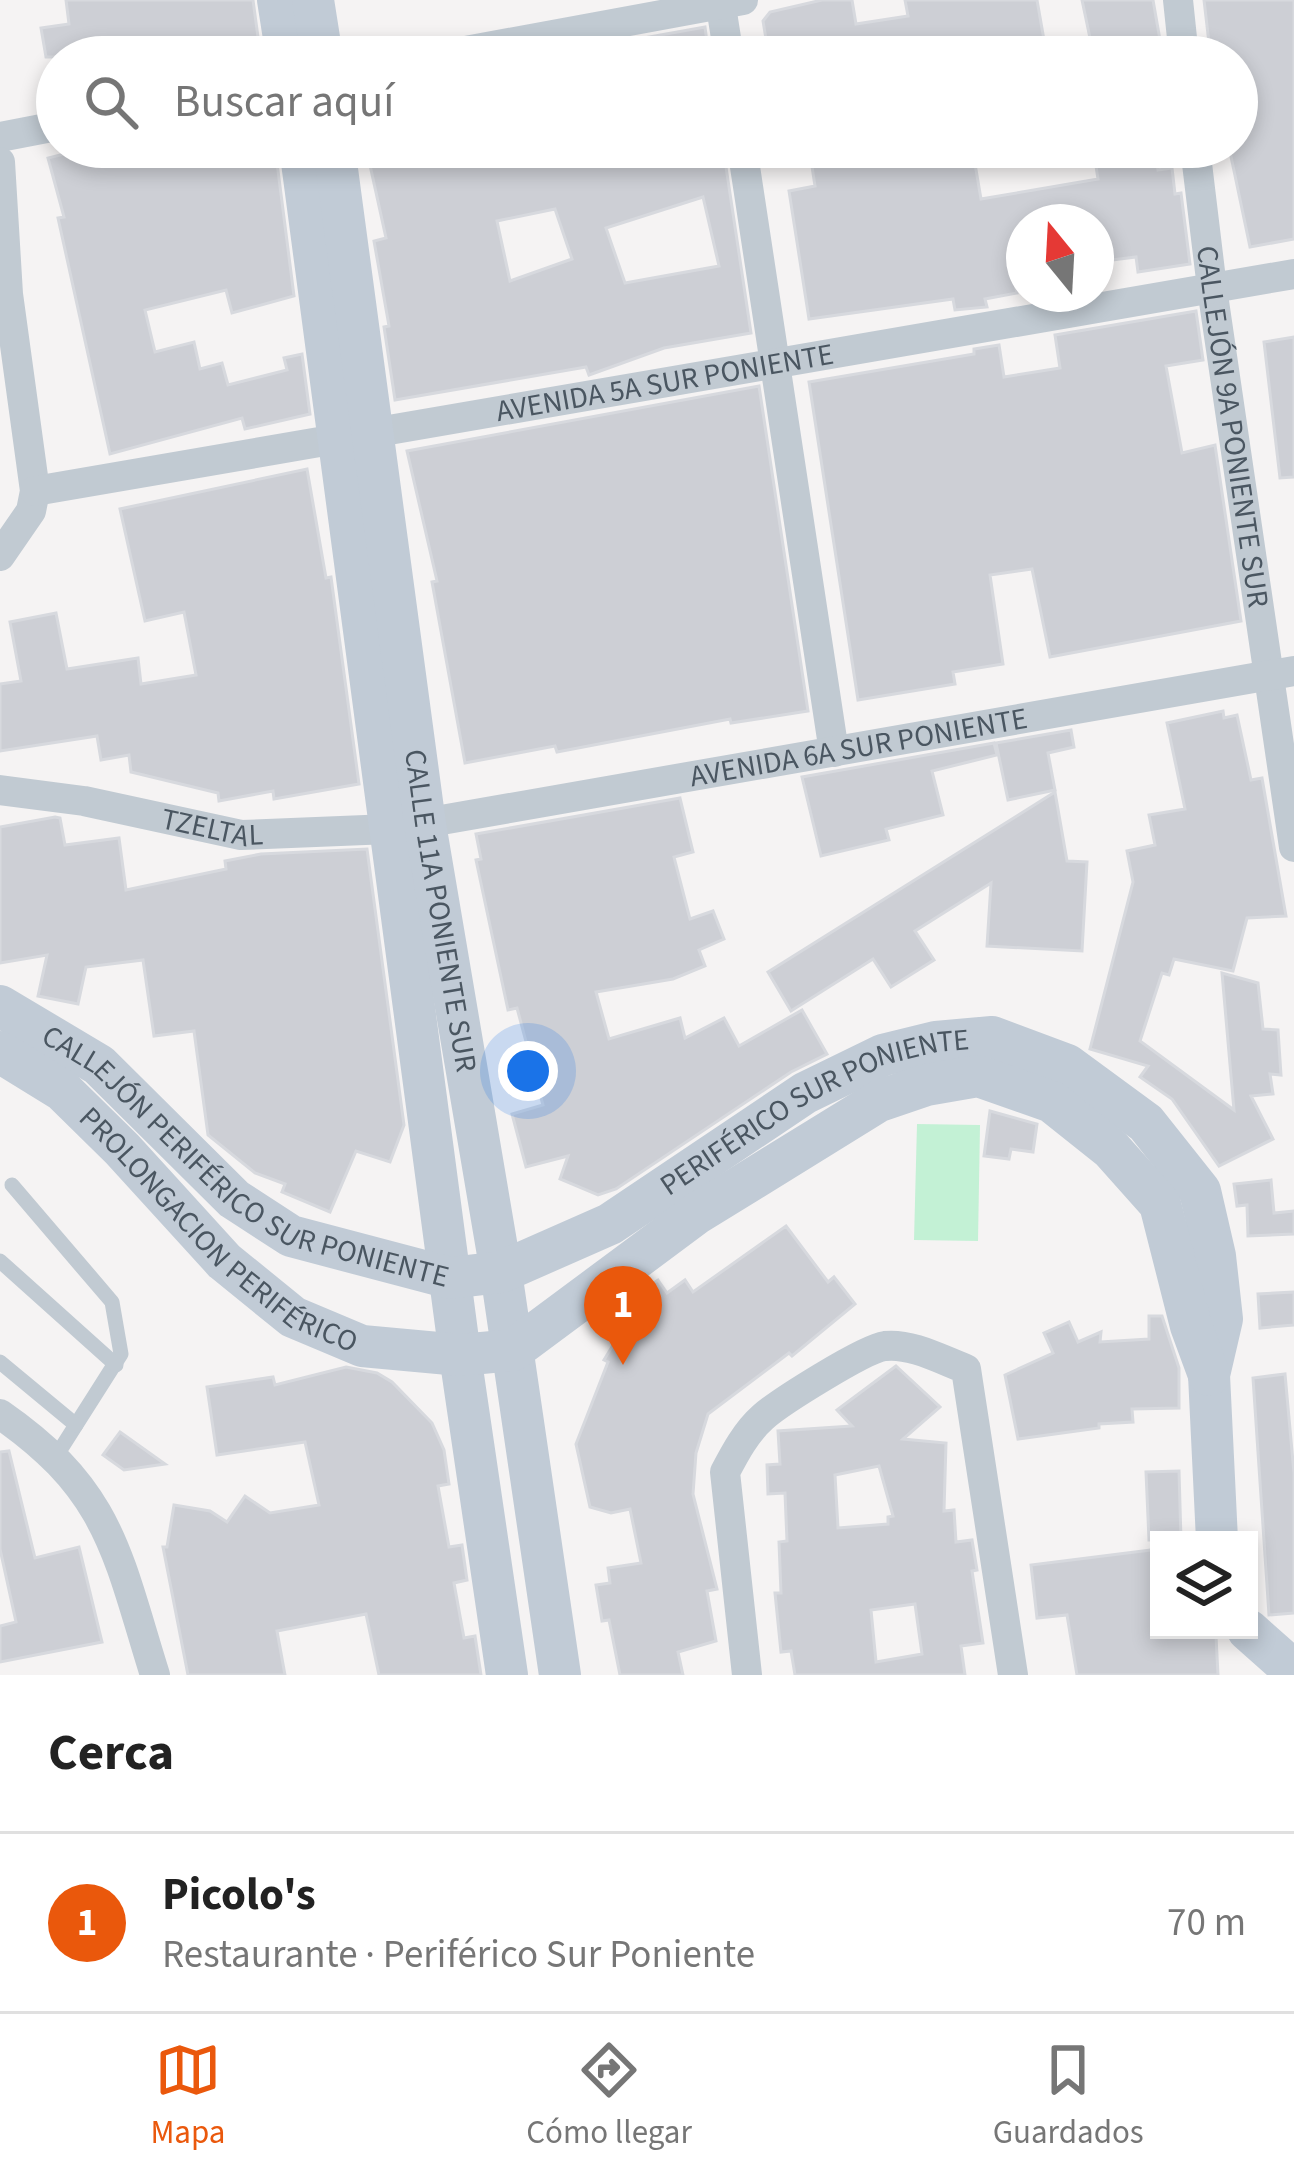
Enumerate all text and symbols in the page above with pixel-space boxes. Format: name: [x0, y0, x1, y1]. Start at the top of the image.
search box: [36, 36, 1258, 168]
icon: search: [78, 69, 144, 135]
text: Buscar aquí: [174, 70, 394, 134]
north arrow: [1006, 204, 1114, 312]
street label: CALLEJÓN 9A PONIENTE SUR: [1186, 243, 1280, 610]
street label: AVENIDA 5A SUR PONIENTE: [493, 332, 837, 433]
street label: AVENIDA 6A SUR PONIENTE: [686, 697, 1031, 798]
street label: CALLE 11A PONIENTE SUR: [394, 747, 488, 1075]
street label: TZELTAL: [157, 797, 264, 858]
street label: CALLEJÓN PERIFÉRICO SUR PONIENTE: [34, 1014, 453, 1298]
street label: PERIFÉRICO SUR PONIENTE: [651, 1018, 971, 1206]
your location: [498, 1041, 558, 1101]
street label: PROLONGACION PERIFÉRICO: [69, 1097, 365, 1363]
pin: 1: [584, 1266, 662, 1365]
map controls: [1150, 1531, 1258, 1639]
button: layers: [1150, 1531, 1258, 1639]
text: Cerca: [48, 1717, 174, 1789]
text: Picolo's: [162, 1863, 316, 1927]
text: 1: [77, 1895, 97, 1951]
text: 70 m: [1167, 1895, 1246, 1951]
text: Restaurante · Periférico Sur Poniente: [162, 1927, 755, 1983]
tab: Mapa: [150, 2037, 226, 2156]
tab: Cómo llegar: [526, 2037, 692, 2156]
tab: Guardados: [993, 2037, 1144, 2156]

